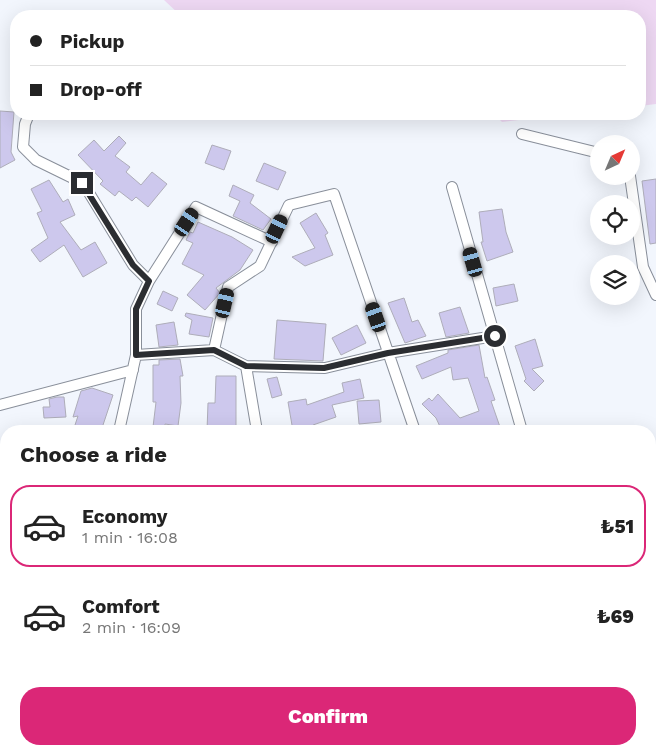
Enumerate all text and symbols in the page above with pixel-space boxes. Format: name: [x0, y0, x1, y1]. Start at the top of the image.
text: Pickup: [60, 30, 124, 53]
text: Drop-off: [60, 78, 142, 101]
north arrow: [590, 135, 640, 185]
map controls: [590, 135, 640, 305]
route end: [71, 172, 93, 194]
button: locate: [590, 195, 640, 245]
car: [172, 205, 201, 239]
car: [263, 212, 290, 246]
car: [461, 246, 484, 278]
button: layers: [590, 255, 640, 305]
car: [214, 287, 235, 319]
car: [364, 300, 387, 334]
route start: [484, 325, 506, 347]
text: Choose a ride: [20, 442, 167, 467]
icon: car: [22, 504, 67, 549]
text: Economy: [82, 505, 167, 528]
text: ₺51: [601, 515, 634, 538]
text: 1 min · 16:08: [82, 528, 178, 547]
icon: car: [22, 594, 67, 639]
text: Comfort: [82, 595, 160, 618]
text: ₺69: [597, 605, 634, 628]
text: 2 min · 16:09: [82, 618, 181, 637]
button: Confirm: [20, 687, 636, 745]

